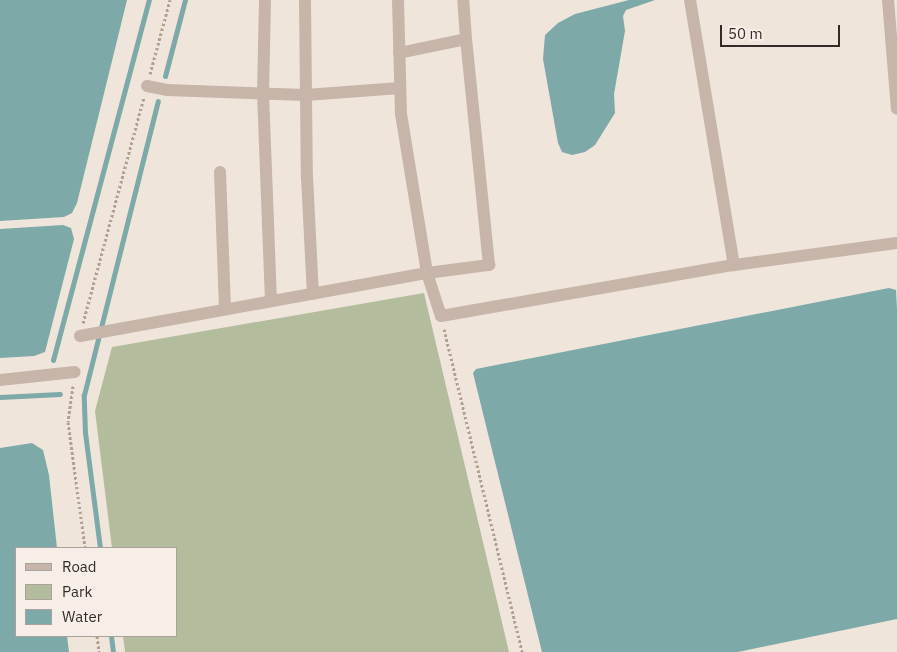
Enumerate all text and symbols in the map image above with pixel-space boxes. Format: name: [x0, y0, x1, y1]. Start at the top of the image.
scale bar: [722, 15, 842, 47]
text: 50 m: [728, 24, 763, 43]
legend: [15, 547, 178, 637]
text: Road: [62, 557, 97, 576]
text: Park: [62, 582, 92, 601]
text: Water: [62, 607, 102, 626]

